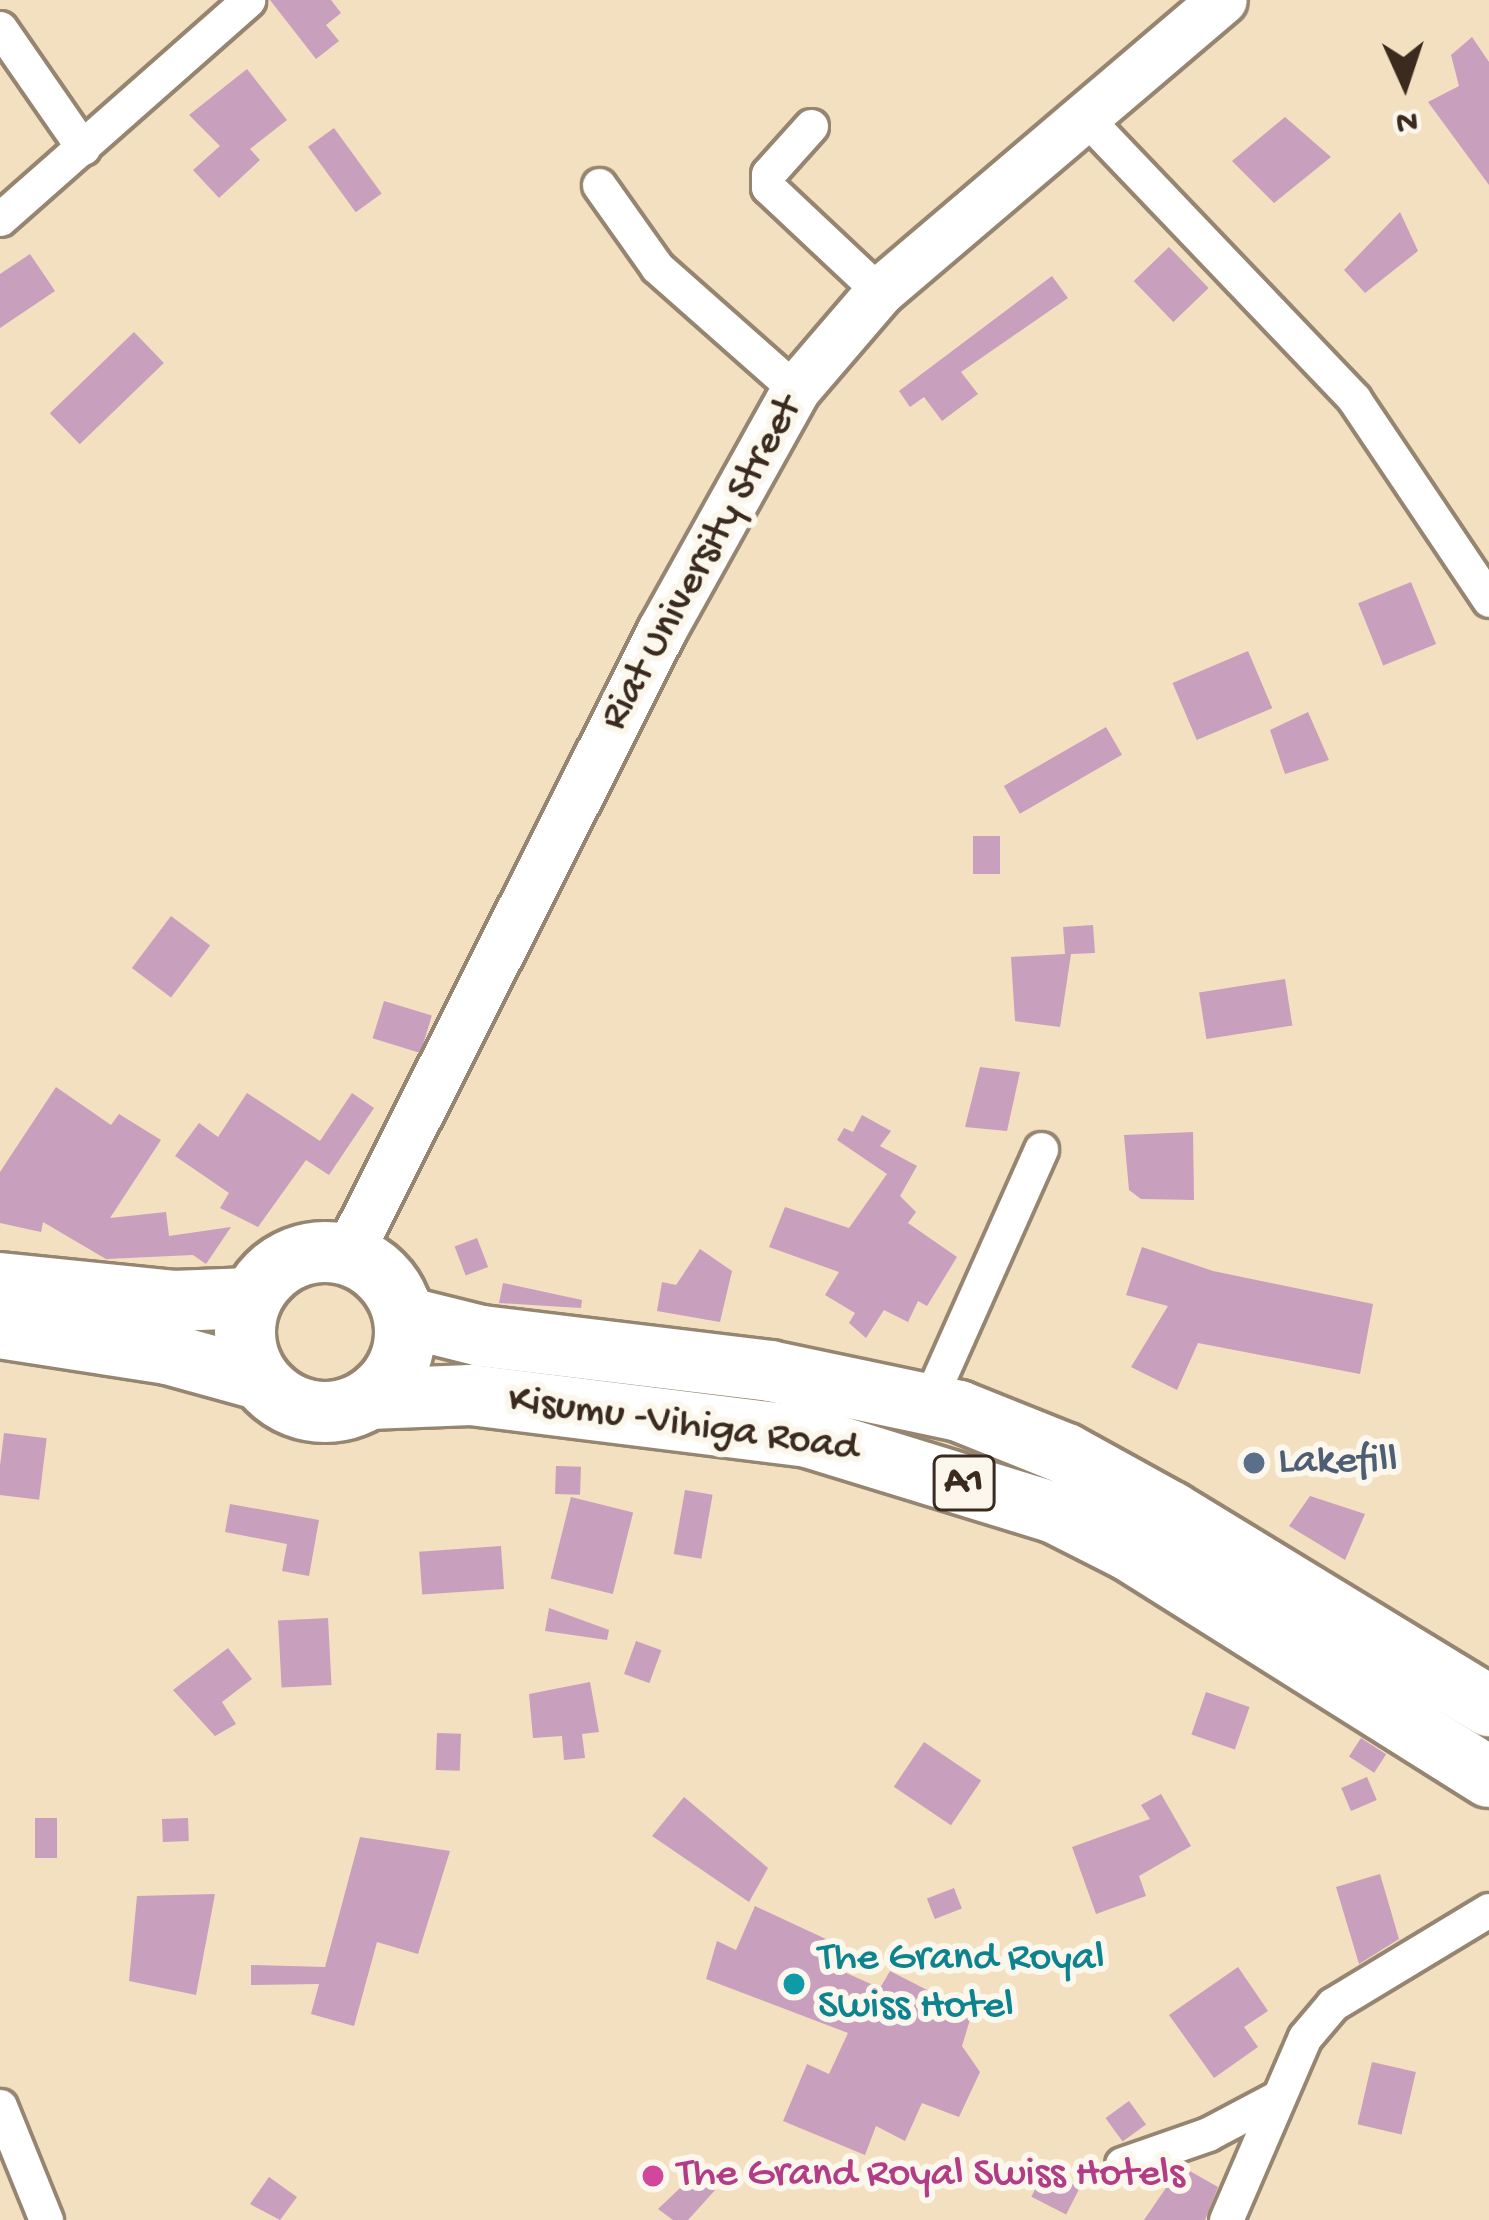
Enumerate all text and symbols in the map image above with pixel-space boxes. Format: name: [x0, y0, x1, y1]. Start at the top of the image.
north arrow: [1345, 24, 1465, 144]
text: N: [1395, 100, 1419, 139]
street label: Riat University Street: [590, 388, 816, 740]
street label: Kisumu -Vihiga Road: [505, 1376, 861, 1476]
place label: Lakefill: [1278, 1438, 1398, 1488]
road number: A1: [931, 1450, 997, 1516]
marker: Lakefill: [1241, 1450, 1267, 1476]
place label: The Grand Royal Swiss Hotel: [818, 1935, 1105, 2034]
marker: The Grand Royal Swiss Hotel: [781, 1971, 807, 1997]
place label: The Grand Royal Swiss Hotels: [677, 2151, 1185, 2201]
marker: The Grand Royal Swiss Hotels: [640, 2163, 666, 2189]

